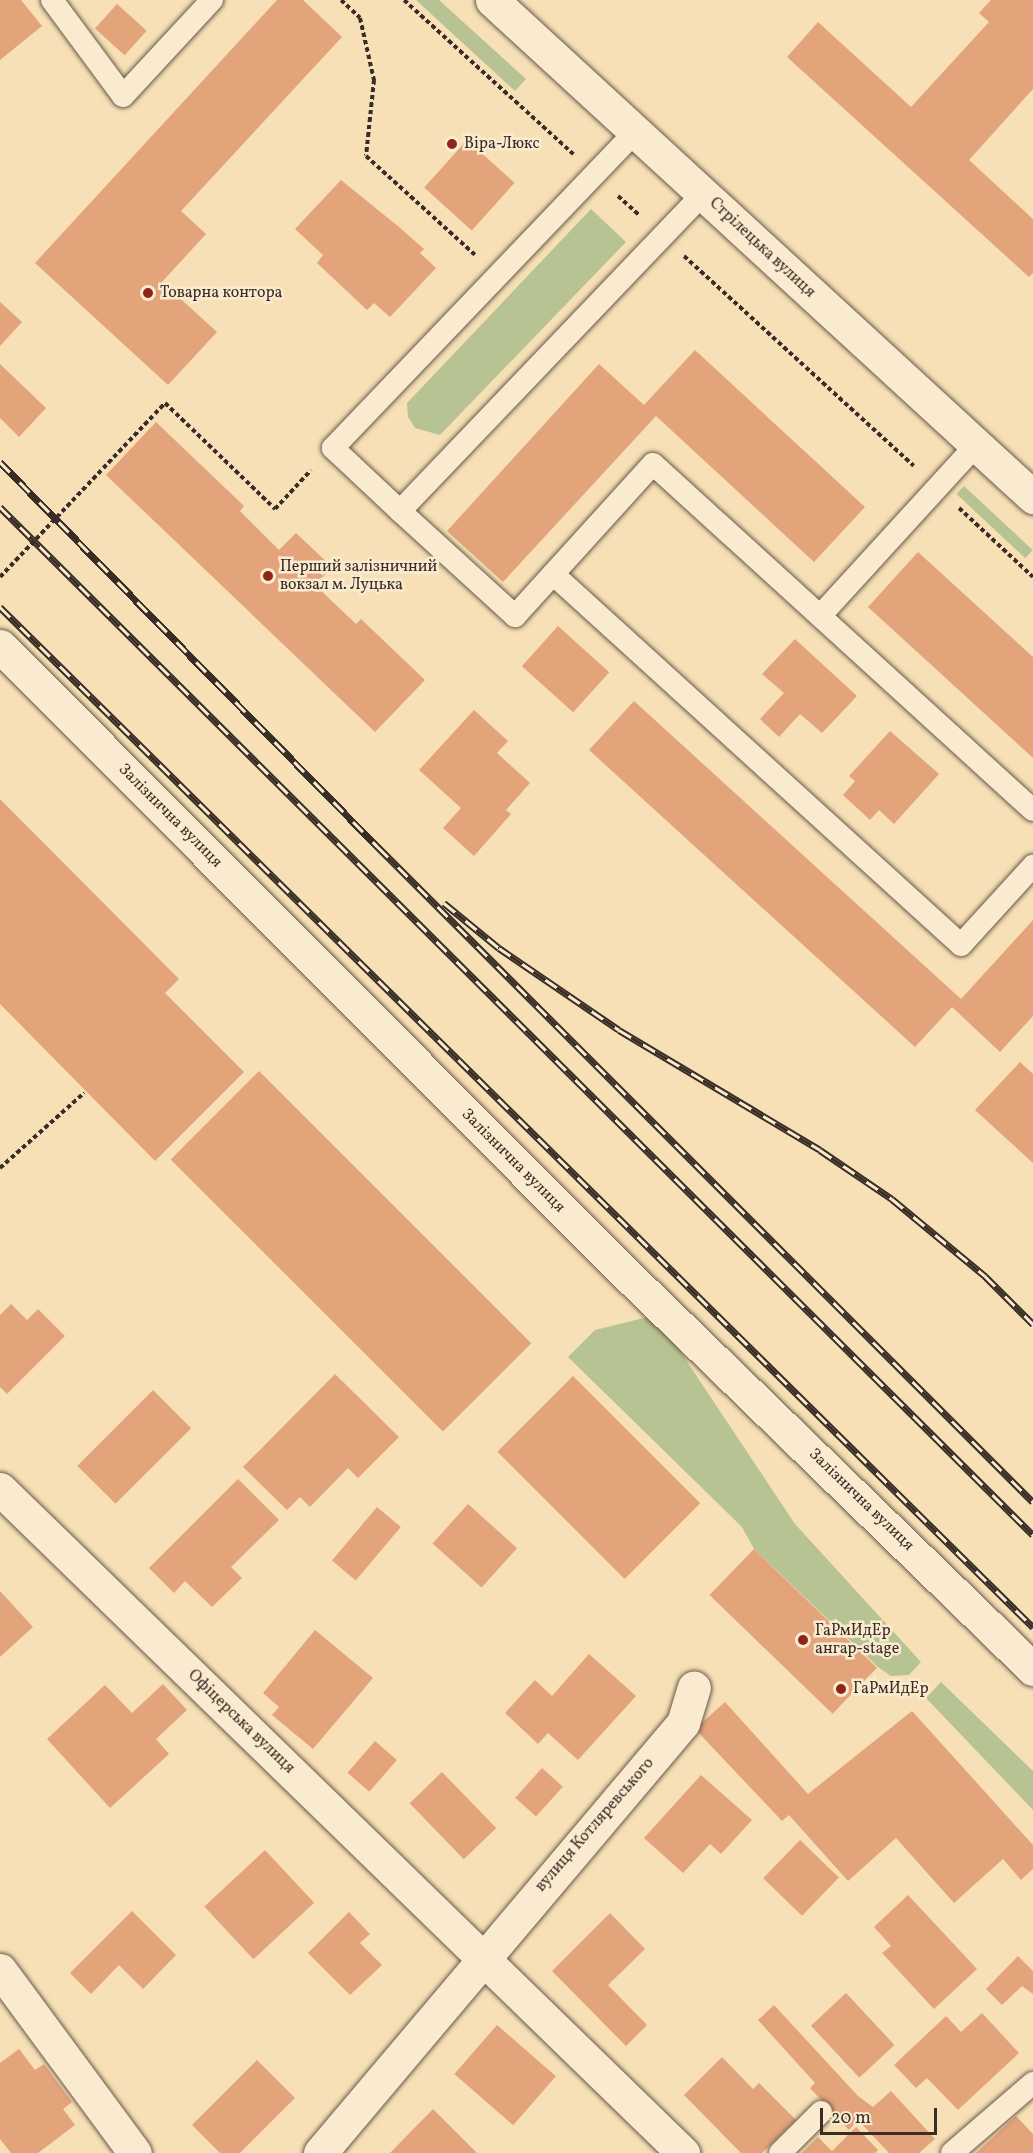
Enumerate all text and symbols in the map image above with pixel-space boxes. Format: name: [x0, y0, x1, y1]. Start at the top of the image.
place label: Віра-Люкс: [464, 134, 540, 154]
marker: Віра-Люкс: [445, 137, 459, 151]
street label: Стрілецька вулиця: [705, 194, 819, 302]
place label: Товарна контора: [160, 283, 283, 303]
marker: Товарна контора: [141, 286, 155, 300]
place label: Перший залізничний вокзал м. Луцька: [280, 557, 437, 595]
marker: Перший залізничний вокзал м. Луцька: [261, 569, 275, 583]
street label: Залізнична вулиця: [114, 760, 226, 872]
street label: Залізнична вулиця: [457, 1105, 569, 1217]
street label: Залізнична вулиця: [804, 1445, 918, 1555]
place label: ГаРмИдЕр ангар-stage: [815, 1621, 899, 1659]
marker: ГаРмИдЕр ангар-stage: [796, 1633, 810, 1647]
street label: Офіцерська вулиця: [183, 1666, 299, 1778]
place label: ГаРмИдЕр: [853, 1679, 929, 1699]
marker: ГаРмИдЕр: [834, 1682, 848, 1696]
street label: вулиця Котляревського: [532, 1754, 658, 1896]
scale bar: [823, 2096, 940, 2134]
text: 20 m: [831, 2106, 871, 2131]

